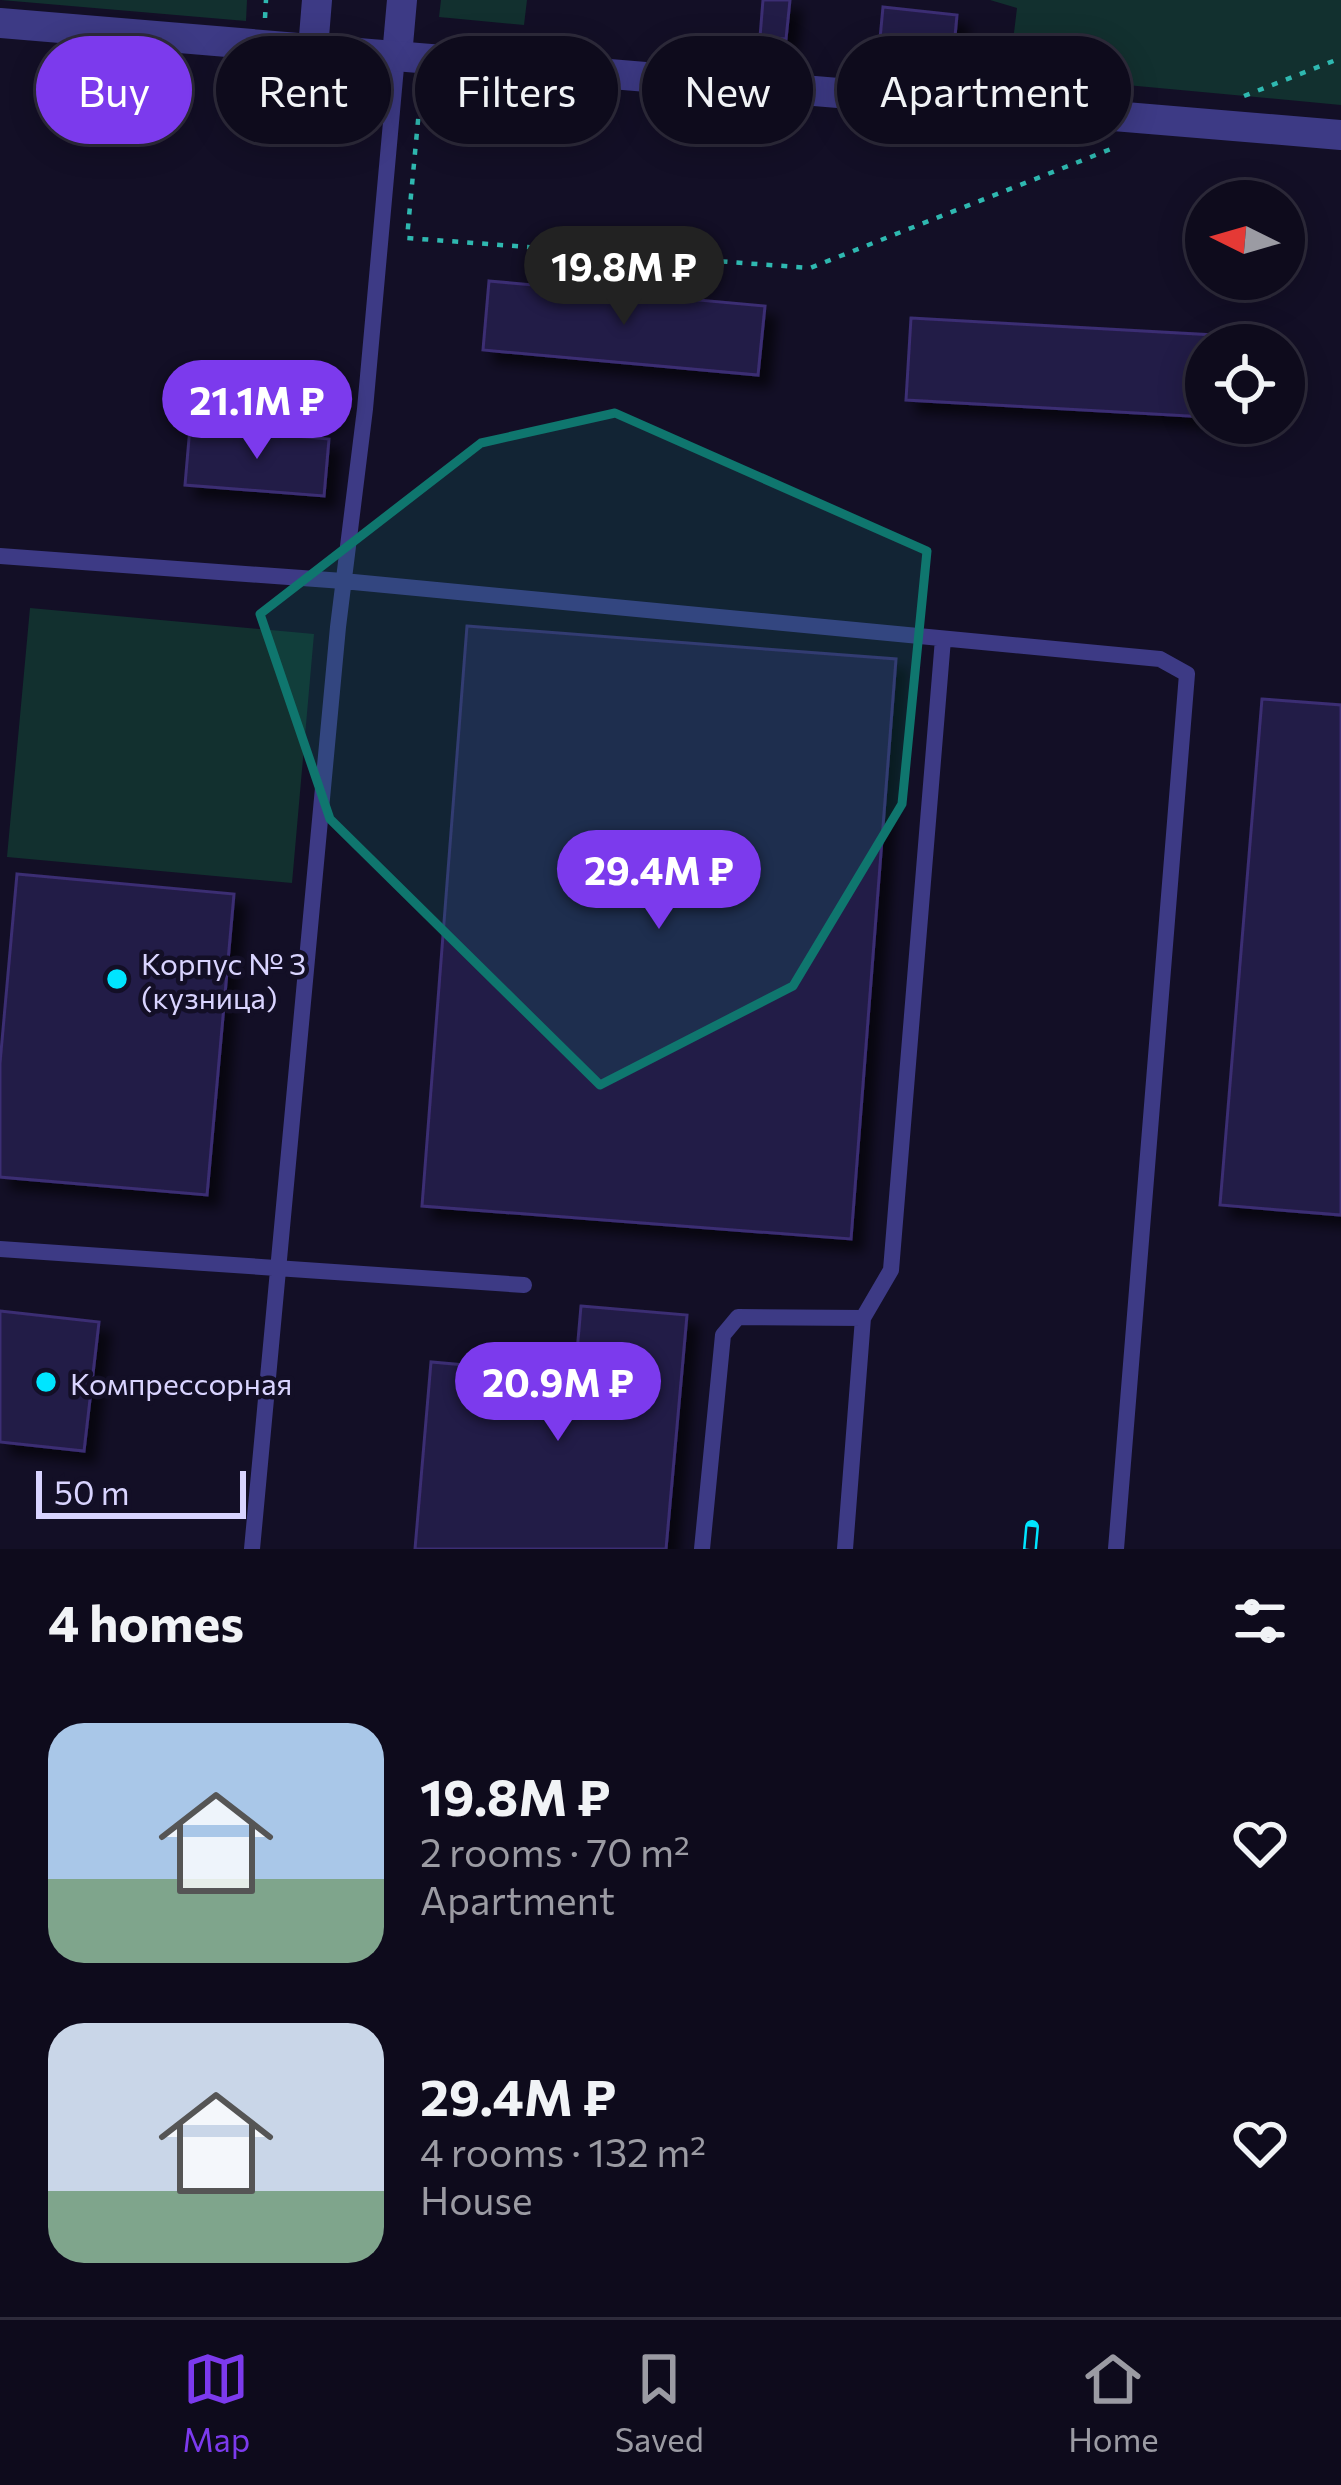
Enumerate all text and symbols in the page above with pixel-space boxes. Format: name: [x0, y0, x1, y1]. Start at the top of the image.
chip: Buy: [36, 36, 192, 144]
chip: Rent: [216, 36, 391, 144]
chip: Filters: [415, 36, 618, 144]
chip: New: [642, 36, 813, 144]
chip: Apartment: [837, 36, 1131, 144]
north arrow: [1185, 180, 1305, 300]
map controls: [1185, 180, 1305, 444]
pin: 19.8M ₽: [513, 226, 735, 328]
text: 19.8M ₽: [551, 241, 697, 289]
button: locate: [1185, 324, 1305, 444]
pin: 21.1M ₽: [146, 360, 368, 462]
text: 21.1M ₽: [189, 375, 325, 423]
pin: 29.4M ₽: [548, 830, 770, 932]
text: 29.4M ₽: [584, 845, 734, 893]
place label: Корпус № 3 (кузница): [141, 944, 306, 1015]
marker: Корпус № 3 (кузница): [104, 966, 130, 992]
pin: 20.9M ₽: [447, 1342, 669, 1444]
text: 20.9M ₽: [482, 1357, 634, 1405]
place label: Компрессорная: [70, 1364, 292, 1401]
marker: Компрессорная: [33, 1369, 59, 1395]
scale bar: [36, 1465, 246, 1518]
text: 50 m: [54, 1471, 130, 1512]
icon: filters: [1227, 1588, 1293, 1654]
text: 4 homes: [48, 1590, 244, 1653]
text: 19.8M ₽: [420, 1764, 611, 1827]
icon: home: [144, 1771, 288, 1915]
icon: heart: [1227, 1810, 1293, 1876]
text: 2 rooms · 70 m²: [420, 1827, 690, 1875]
text: Apartment: [420, 1875, 615, 1923]
text: 29.4M ₽: [420, 2064, 616, 2127]
icon: home: [144, 2071, 288, 2215]
icon: heart: [1227, 2110, 1293, 2176]
text: 4 rooms · 132 m²: [420, 2127, 706, 2175]
text: House: [420, 2175, 533, 2223]
tab: Map: [182, 2346, 250, 2459]
tab: Saved: [615, 2346, 704, 2459]
tab: Home: [1068, 2346, 1159, 2459]

